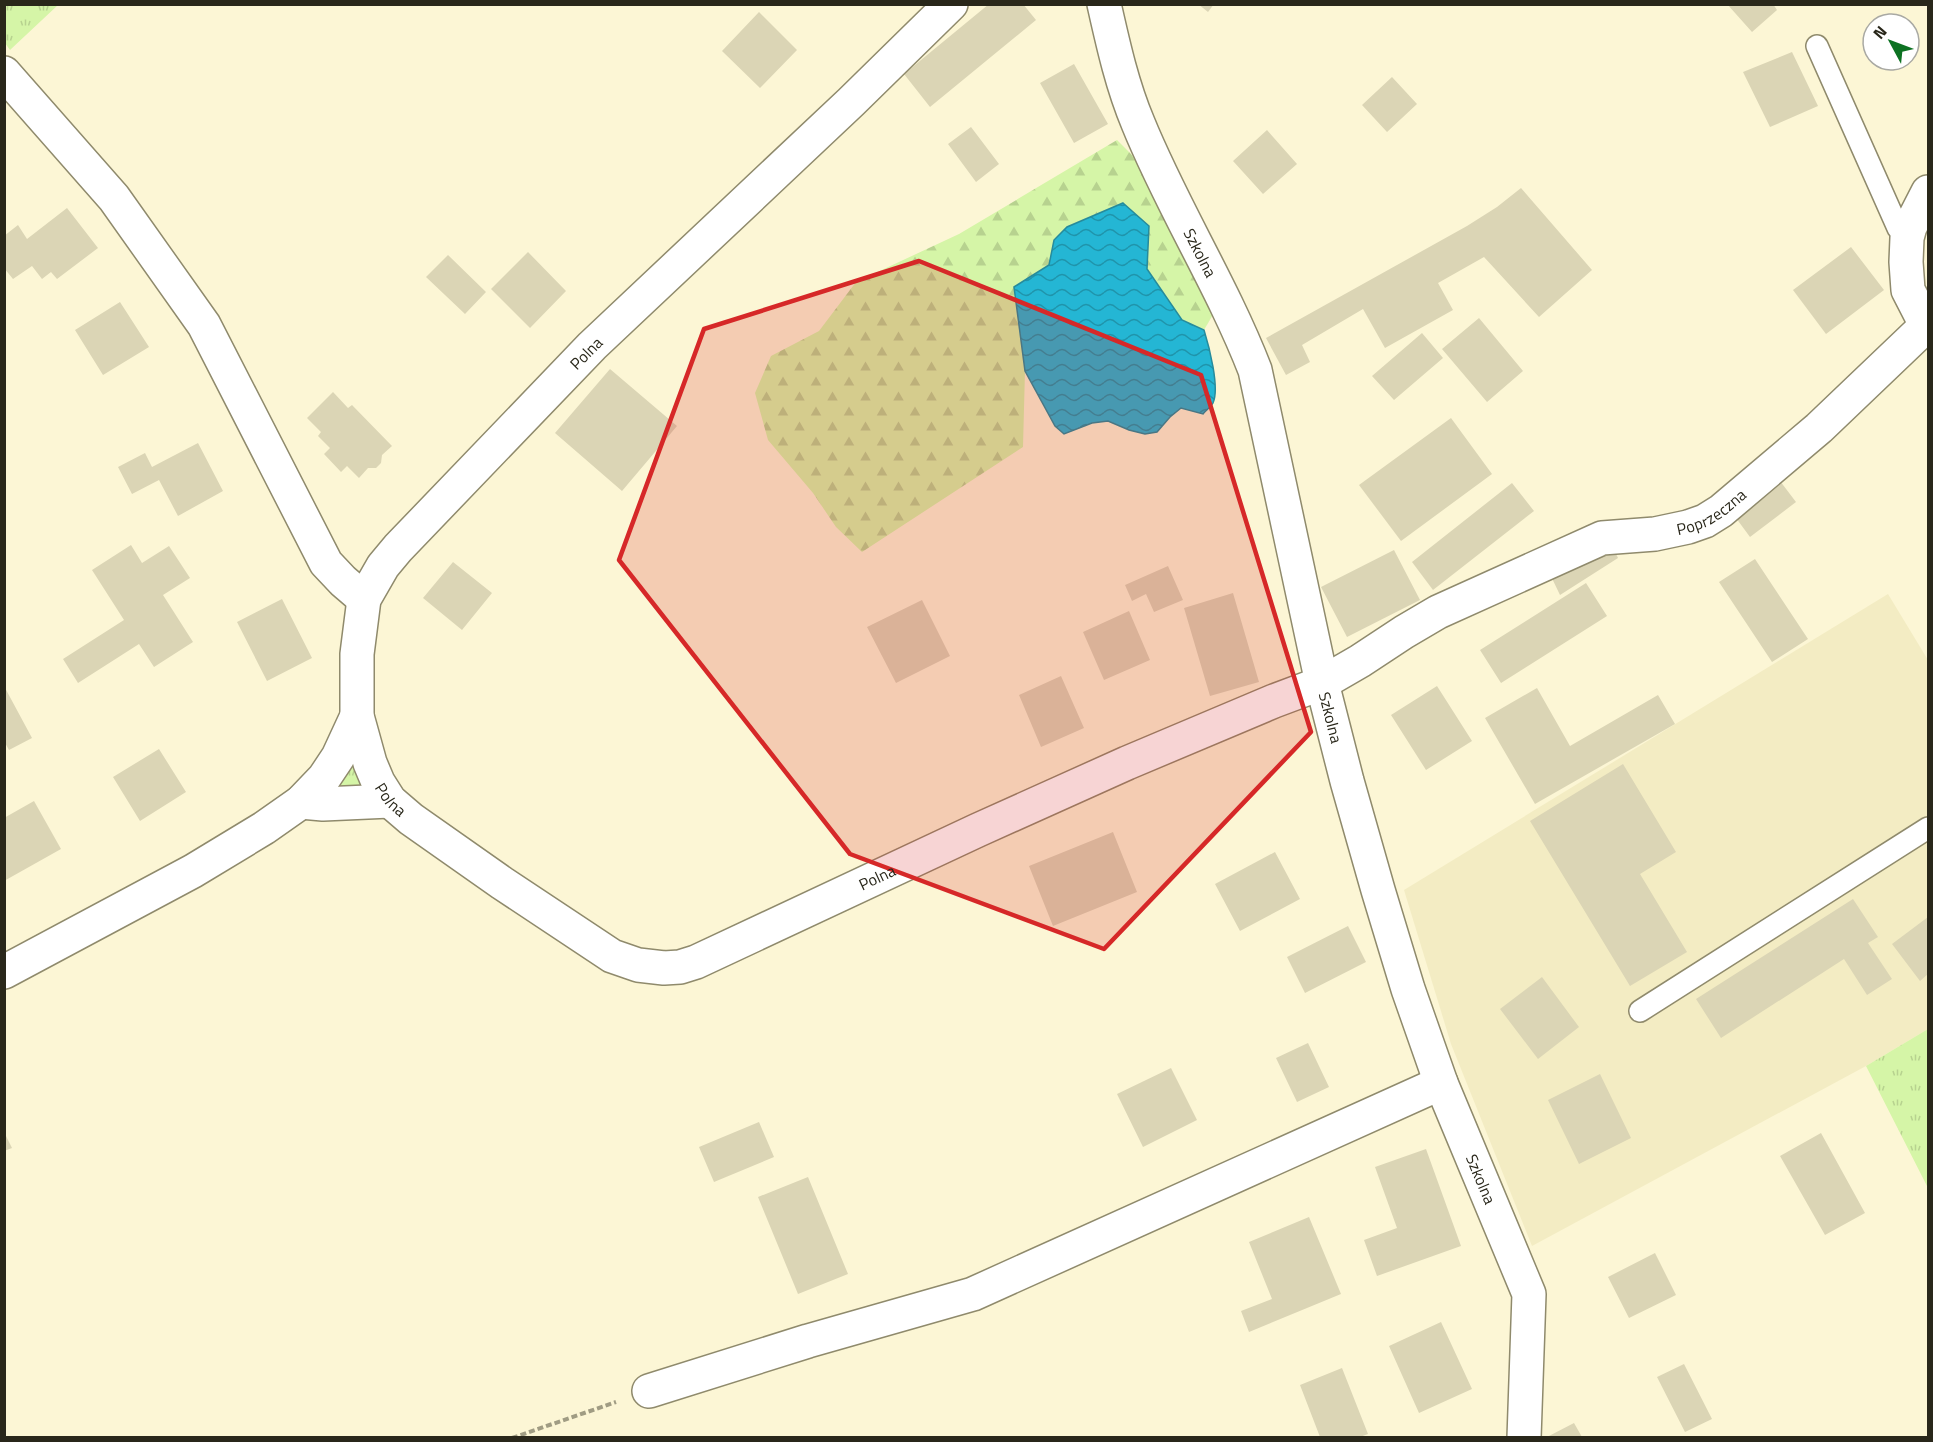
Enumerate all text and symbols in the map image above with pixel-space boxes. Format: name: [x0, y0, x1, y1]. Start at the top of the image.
north arrow: [1861, 12, 1921, 72]
text: N: [1867, 20, 1892, 44]
street label: Szkolna: [1178, 224, 1223, 282]
street label: Polna: [564, 331, 608, 375]
street label: Poprzeczna: [1674, 483, 1751, 541]
street label: Szkolna: [1313, 689, 1349, 746]
street label: Polna: [369, 778, 412, 822]
street label: Polna: [855, 858, 899, 896]
street label: Szkolna: [1460, 1150, 1502, 1208]

